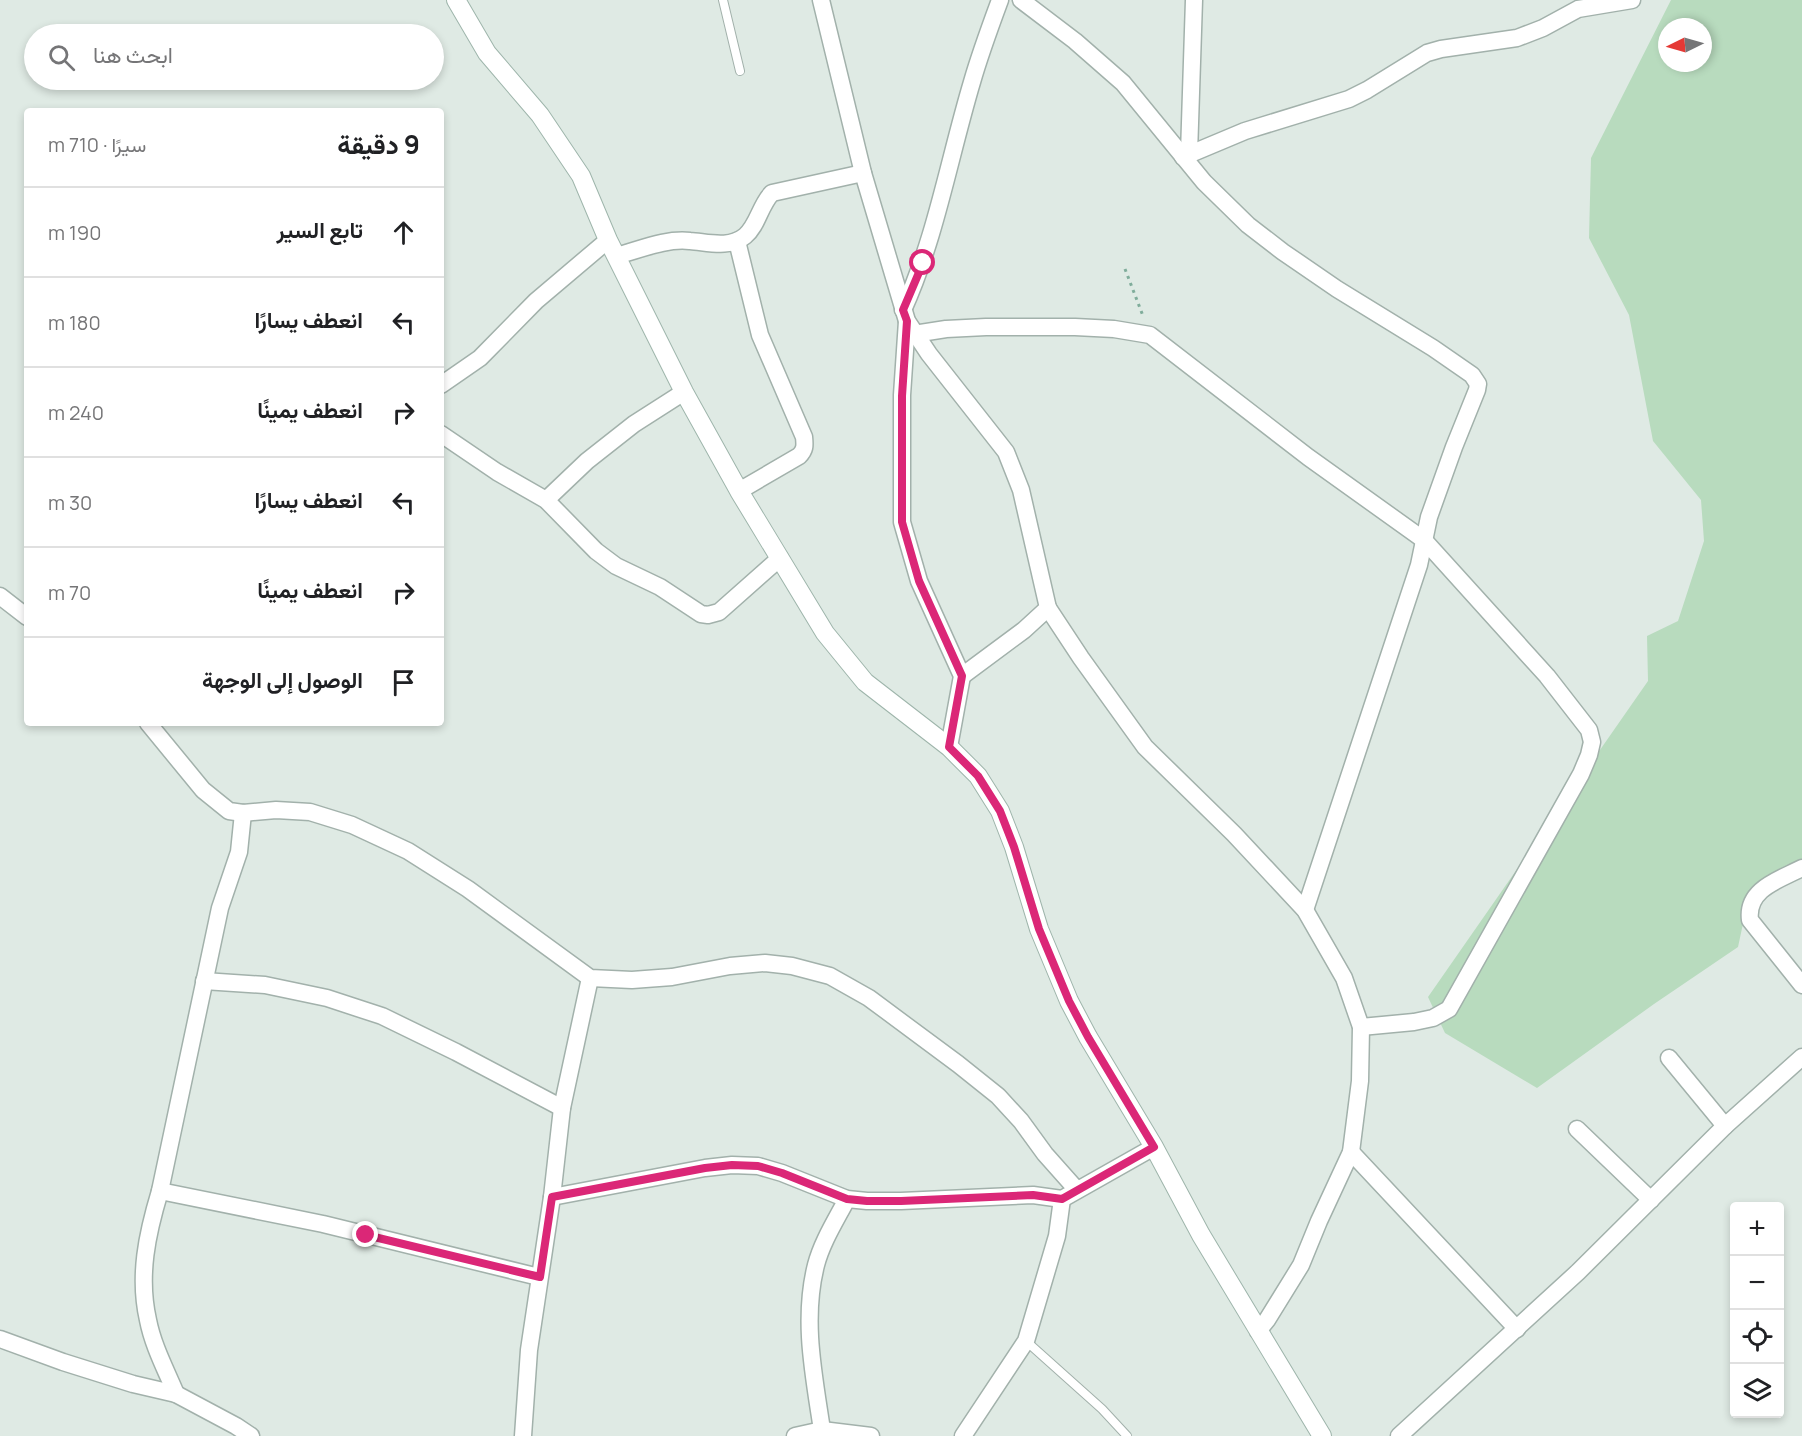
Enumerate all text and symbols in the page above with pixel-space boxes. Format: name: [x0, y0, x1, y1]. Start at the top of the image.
north arrow: [1658, 18, 1712, 72]
search box: [24, 24, 444, 90]
text: ابحث هنا: [93, 40, 173, 70]
icon: search: [45, 41, 78, 74]
text: 9 دقيقة: [337, 126, 420, 162]
text: سيرًا · 710 m: [48, 131, 146, 158]
text: تابع السير: [277, 215, 363, 245]
icon: ahead: [387, 216, 420, 249]
text: 190 m: [48, 219, 101, 246]
route start: [909, 249, 935, 275]
text: انعطف يسارًا: [254, 305, 363, 335]
icon: left: [387, 306, 420, 339]
text: 180 m: [48, 309, 101, 336]
text: انعطف يمينًا: [257, 395, 363, 425]
icon: right: [387, 396, 420, 429]
text: 240 m: [48, 399, 104, 426]
text: انعطف يسارًا: [254, 485, 363, 515]
icon: left: [387, 486, 420, 519]
text: 30 m: [48, 489, 92, 516]
text: انعطف يمينًا: [257, 575, 363, 605]
icon: right: [387, 576, 420, 609]
text: 70 m: [48, 579, 91, 606]
text: الوصول إلى الوجهة: [202, 665, 363, 695]
icon: arrive: [387, 666, 420, 699]
map controls: [1730, 1202, 1784, 1418]
button: +: [1730, 1202, 1784, 1256]
route end: [352, 1221, 378, 1247]
button: −: [1730, 1256, 1784, 1310]
button: locate: [1730, 1310, 1784, 1364]
button: layers: [1730, 1364, 1784, 1418]

